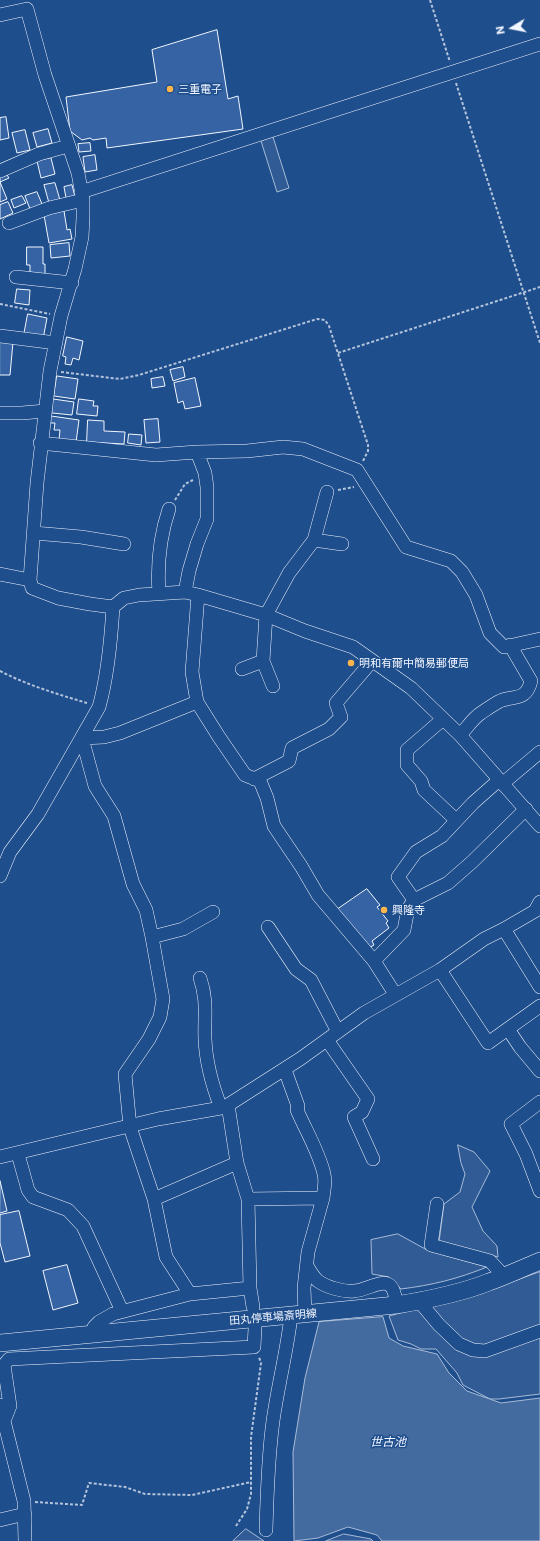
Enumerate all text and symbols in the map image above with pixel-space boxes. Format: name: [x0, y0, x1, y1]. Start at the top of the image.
north arrow: [492, 8, 532, 48]
text: N: [493, 25, 507, 35]
place label: 三重電子: [178, 82, 222, 96]
marker: 三重電子: [165, 84, 175, 94]
place label: 明和有爾中簡易郵便局: [359, 656, 469, 670]
marker: 明和有爾中簡易郵便局: [346, 658, 356, 668]
place label: 興隆寺: [392, 903, 425, 917]
marker: 興隆寺: [379, 905, 389, 915]
street label: 田丸停車場斎明線: [229, 1307, 317, 1327]
water label: 世古池: [370, 1435, 406, 1449]

